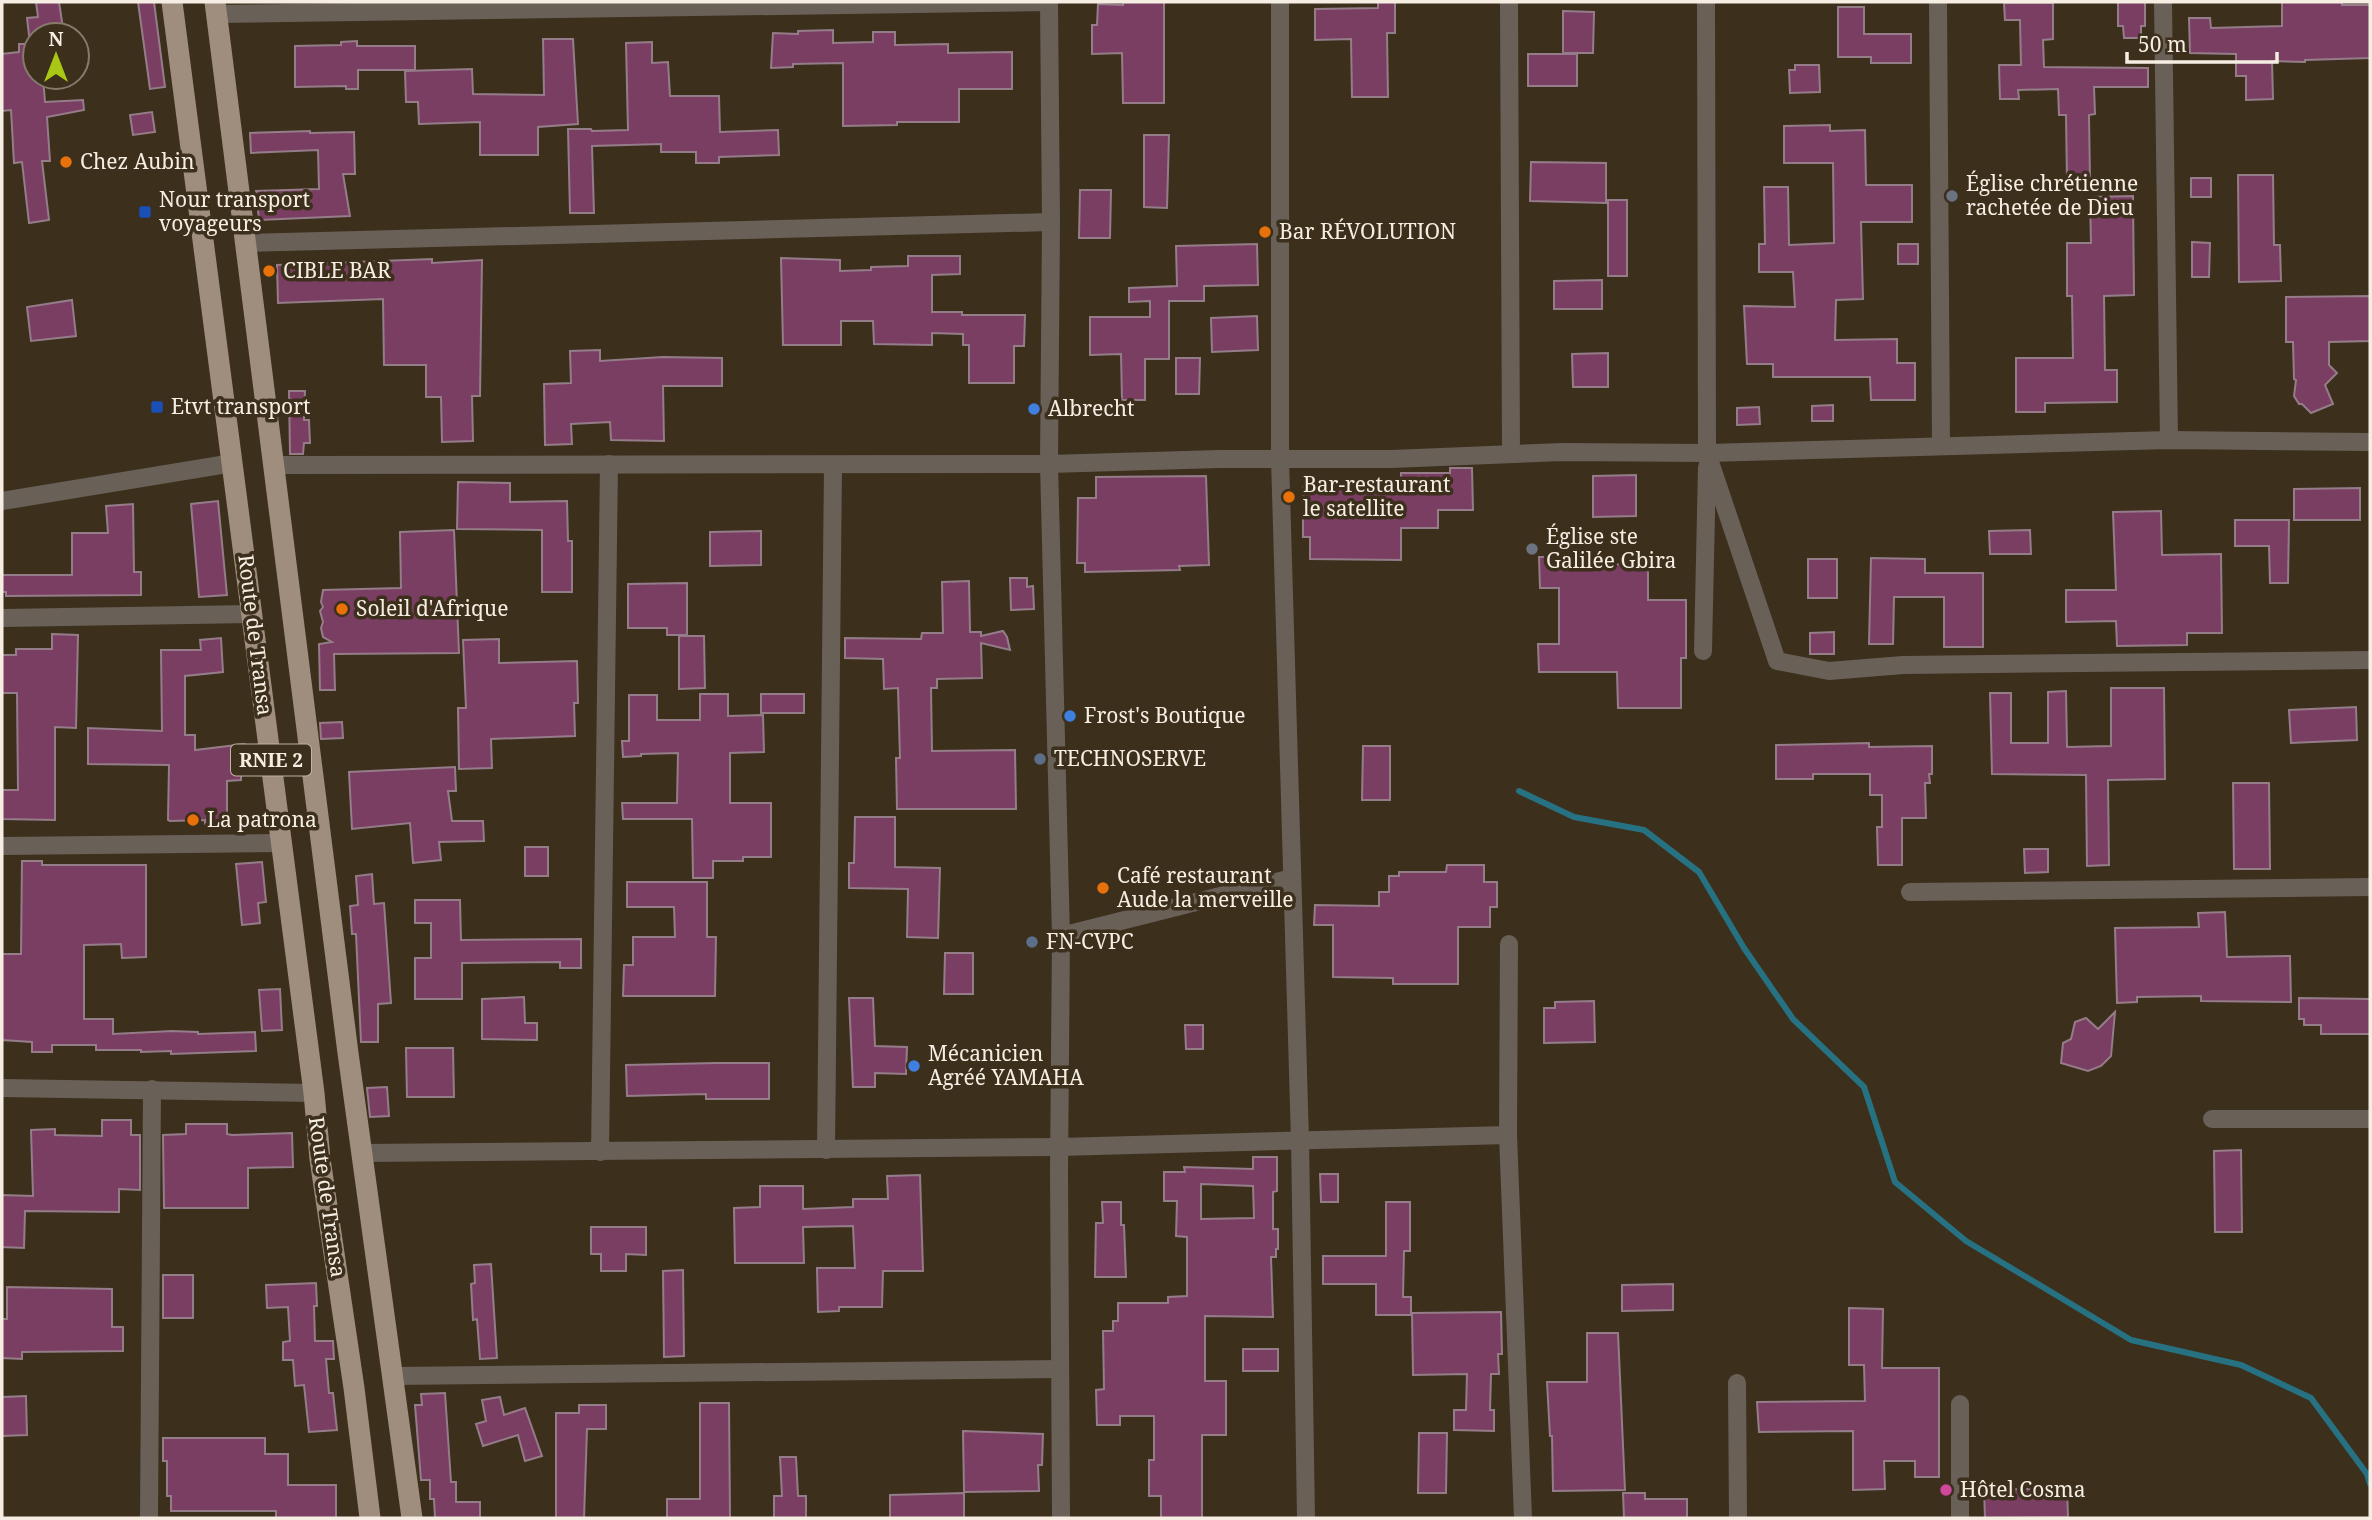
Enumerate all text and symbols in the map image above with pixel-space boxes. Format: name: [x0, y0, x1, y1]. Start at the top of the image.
north arrow: [21, 21, 91, 91]
scale bar: [2127, 21, 2278, 65]
text: N: [49, 26, 64, 52]
text: 50 m: [2138, 30, 2187, 58]
place label: Chez Aubin: [80, 147, 195, 175]
marker: Chez Aubin: [58, 154, 74, 170]
place label: Église chrétienne rachetée de Dieu: [1966, 169, 2138, 221]
place label: Nour transport voyageurs: [159, 185, 310, 237]
marker: Église chrétienne rachetée de Dieu: [1944, 188, 1960, 204]
marker: Nour transport voyageurs: [137, 204, 153, 220]
place label: Bar RÉVOLUTION: [1279, 217, 1456, 245]
marker: Bar RÉVOLUTION: [1257, 224, 1273, 240]
place label: CIBLE BAR: [283, 256, 391, 284]
marker: CIBLE BAR: [261, 263, 277, 279]
place label: Etvt transport: [171, 392, 310, 420]
place label: Albrecht: [1048, 394, 1134, 422]
marker: Etvt transport: [149, 399, 165, 415]
marker: Albrecht: [1026, 401, 1042, 417]
place label: Bar-restaurant le satellite: [1303, 470, 1450, 522]
marker: Bar-restaurant le satellite: [1281, 489, 1297, 505]
place label: Église ste Galilée Gbira: [1546, 522, 1676, 574]
marker: Église ste Galilée Gbira: [1524, 541, 1540, 557]
street label: Route de Transa: [232, 553, 280, 717]
place label: Soleil d'Afrique: [356, 594, 508, 622]
marker: Soleil d'Afrique: [334, 601, 350, 617]
place label: Frost's Boutique: [1084, 701, 1246, 729]
marker: Frost's Boutique: [1062, 708, 1078, 724]
road number: RNIE 2: [231, 744, 311, 776]
place label: TECHNOSERVE: [1054, 744, 1206, 772]
marker: TECHNOSERVE: [1032, 751, 1048, 767]
place label: La patrona: [207, 805, 317, 833]
marker: La patrona: [185, 812, 201, 828]
place label: Café restaurant Aude la merveille: [1117, 861, 1293, 913]
marker: Café restaurant Aude la merveille: [1095, 880, 1111, 896]
place label: FN-CVPC: [1046, 927, 1134, 955]
marker: FN-CVPC: [1024, 934, 1040, 950]
place label: Mécanicien Agréé YAMAHA: [928, 1039, 1084, 1091]
marker: Mécanicien Agréé YAMAHA: [906, 1058, 922, 1074]
street label: Route de Transa: [303, 1115, 353, 1279]
place label: Hôtel Cosma: [1960, 1475, 2086, 1503]
marker: Hôtel Cosma: [1938, 1482, 1954, 1498]

